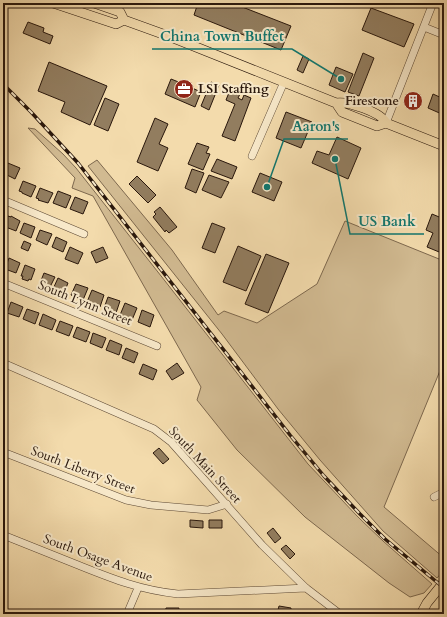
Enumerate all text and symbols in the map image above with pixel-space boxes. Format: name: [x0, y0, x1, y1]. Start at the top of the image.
callout: China Town Buffet: [152, 23, 292, 49]
text: China Town Buffet: [160, 27, 284, 46]
office icon: LSI Staffing: [173, 78, 195, 100]
place label: LSI Staffing: [198, 80, 269, 98]
building icon: Firestone: [402, 90, 424, 112]
place label: Firestone: [345, 92, 399, 110]
callout: Aaron's: [284, 113, 348, 139]
text: Aaron's: [292, 117, 340, 136]
callout: US Bank: [350, 208, 424, 234]
text: US Bank: [358, 212, 416, 231]
street label: South Lynn Street: [35, 276, 135, 330]
street label: South Main Street: [165, 423, 245, 507]
street label: South Liberty Street: [28, 442, 138, 498]
street label: South Osage Avenue: [41, 530, 155, 586]

